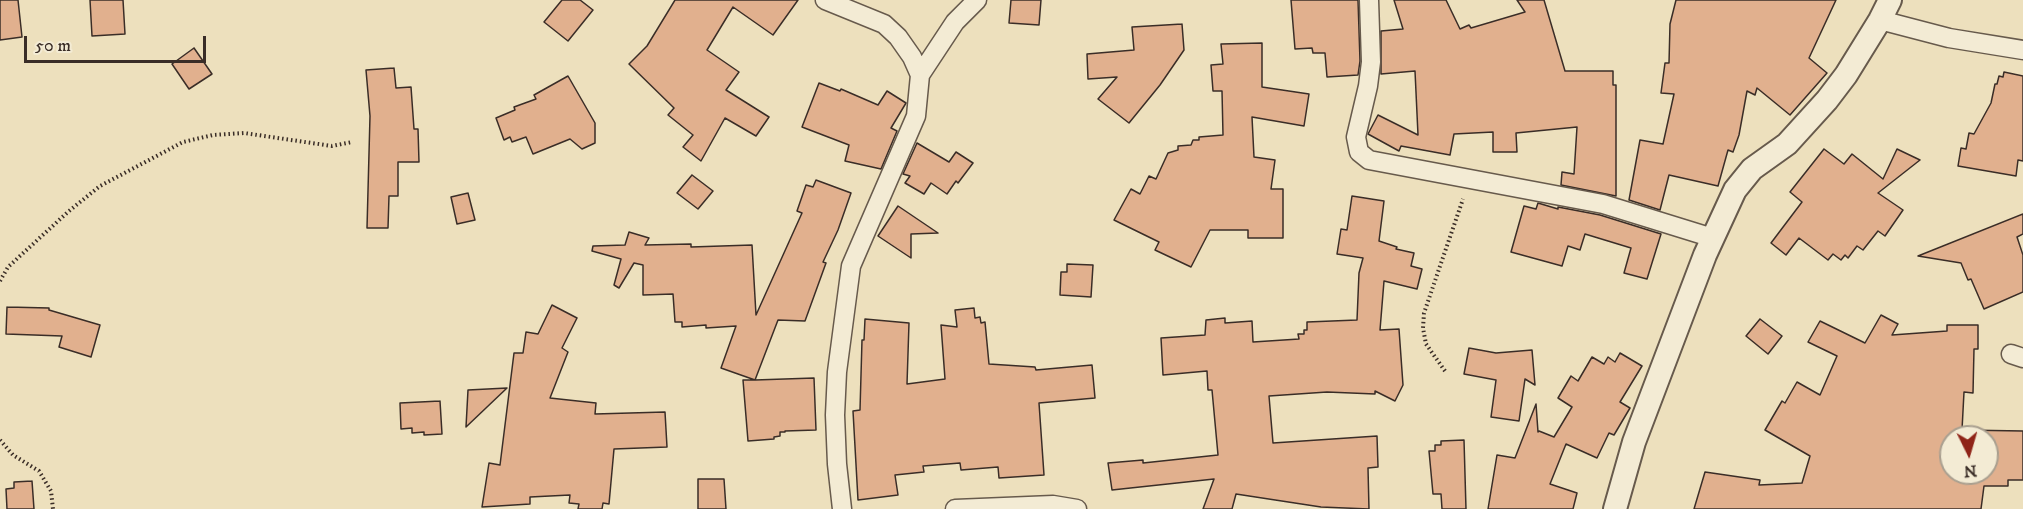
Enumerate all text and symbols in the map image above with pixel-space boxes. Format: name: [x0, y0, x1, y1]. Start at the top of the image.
scale bar: [27, 24, 208, 62]
text: 50 m: [35, 35, 71, 57]
north arrow: [1939, 425, 1999, 485]
text: N: [1963, 460, 1978, 481]

